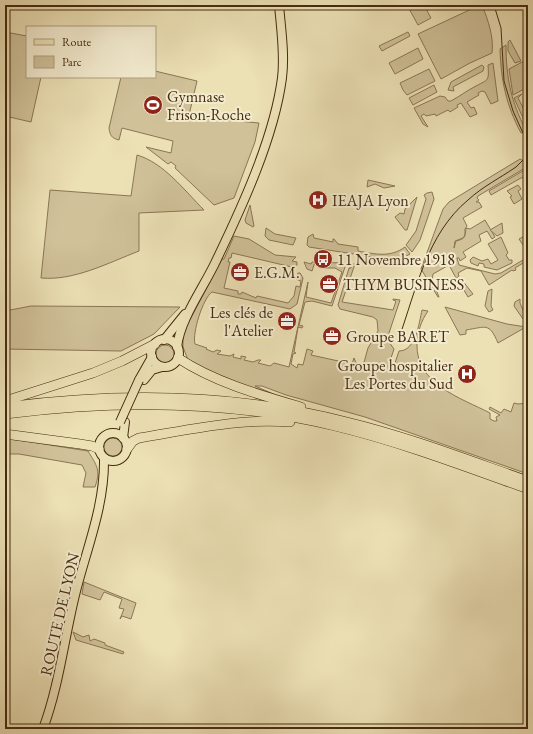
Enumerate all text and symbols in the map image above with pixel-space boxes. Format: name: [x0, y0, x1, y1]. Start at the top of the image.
legend: [26, 26, 156, 78]
text: Route: [62, 34, 92, 50]
text: Parc: [62, 54, 82, 70]
place label: Gymnase Frison-Roche: [167, 86, 251, 125]
sports icon: Gymnase Frison-Roche: [142, 94, 164, 116]
hospital icon: IEAJA Lyon: [307, 189, 329, 211]
place label: IEAJA Lyon: [332, 190, 409, 211]
bus stop icon: 11 Novembre 1918: [312, 248, 334, 270]
place label: 11 Novembre 1918: [337, 249, 455, 270]
office icon: E.G.M.: [229, 261, 251, 283]
place label: E.G.M.: [254, 262, 300, 283]
office icon: THYM BUSINESS: [318, 273, 340, 295]
place label: THYM BUSINESS: [343, 274, 464, 295]
place label: Les clés de l'Atelier: [210, 302, 274, 341]
office icon: Les clés de l'Atelier: [276, 310, 298, 332]
office icon: Groupe BARET: [321, 325, 343, 347]
place label: Groupe BARET: [346, 326, 449, 347]
place label: Groupe hospitalier Les Portes du Sud: [338, 355, 454, 394]
hospital icon: Groupe hospitalier Les Portes du Sud: [456, 363, 478, 385]
street label: ROUTE DE LYON: [35, 550, 84, 678]

